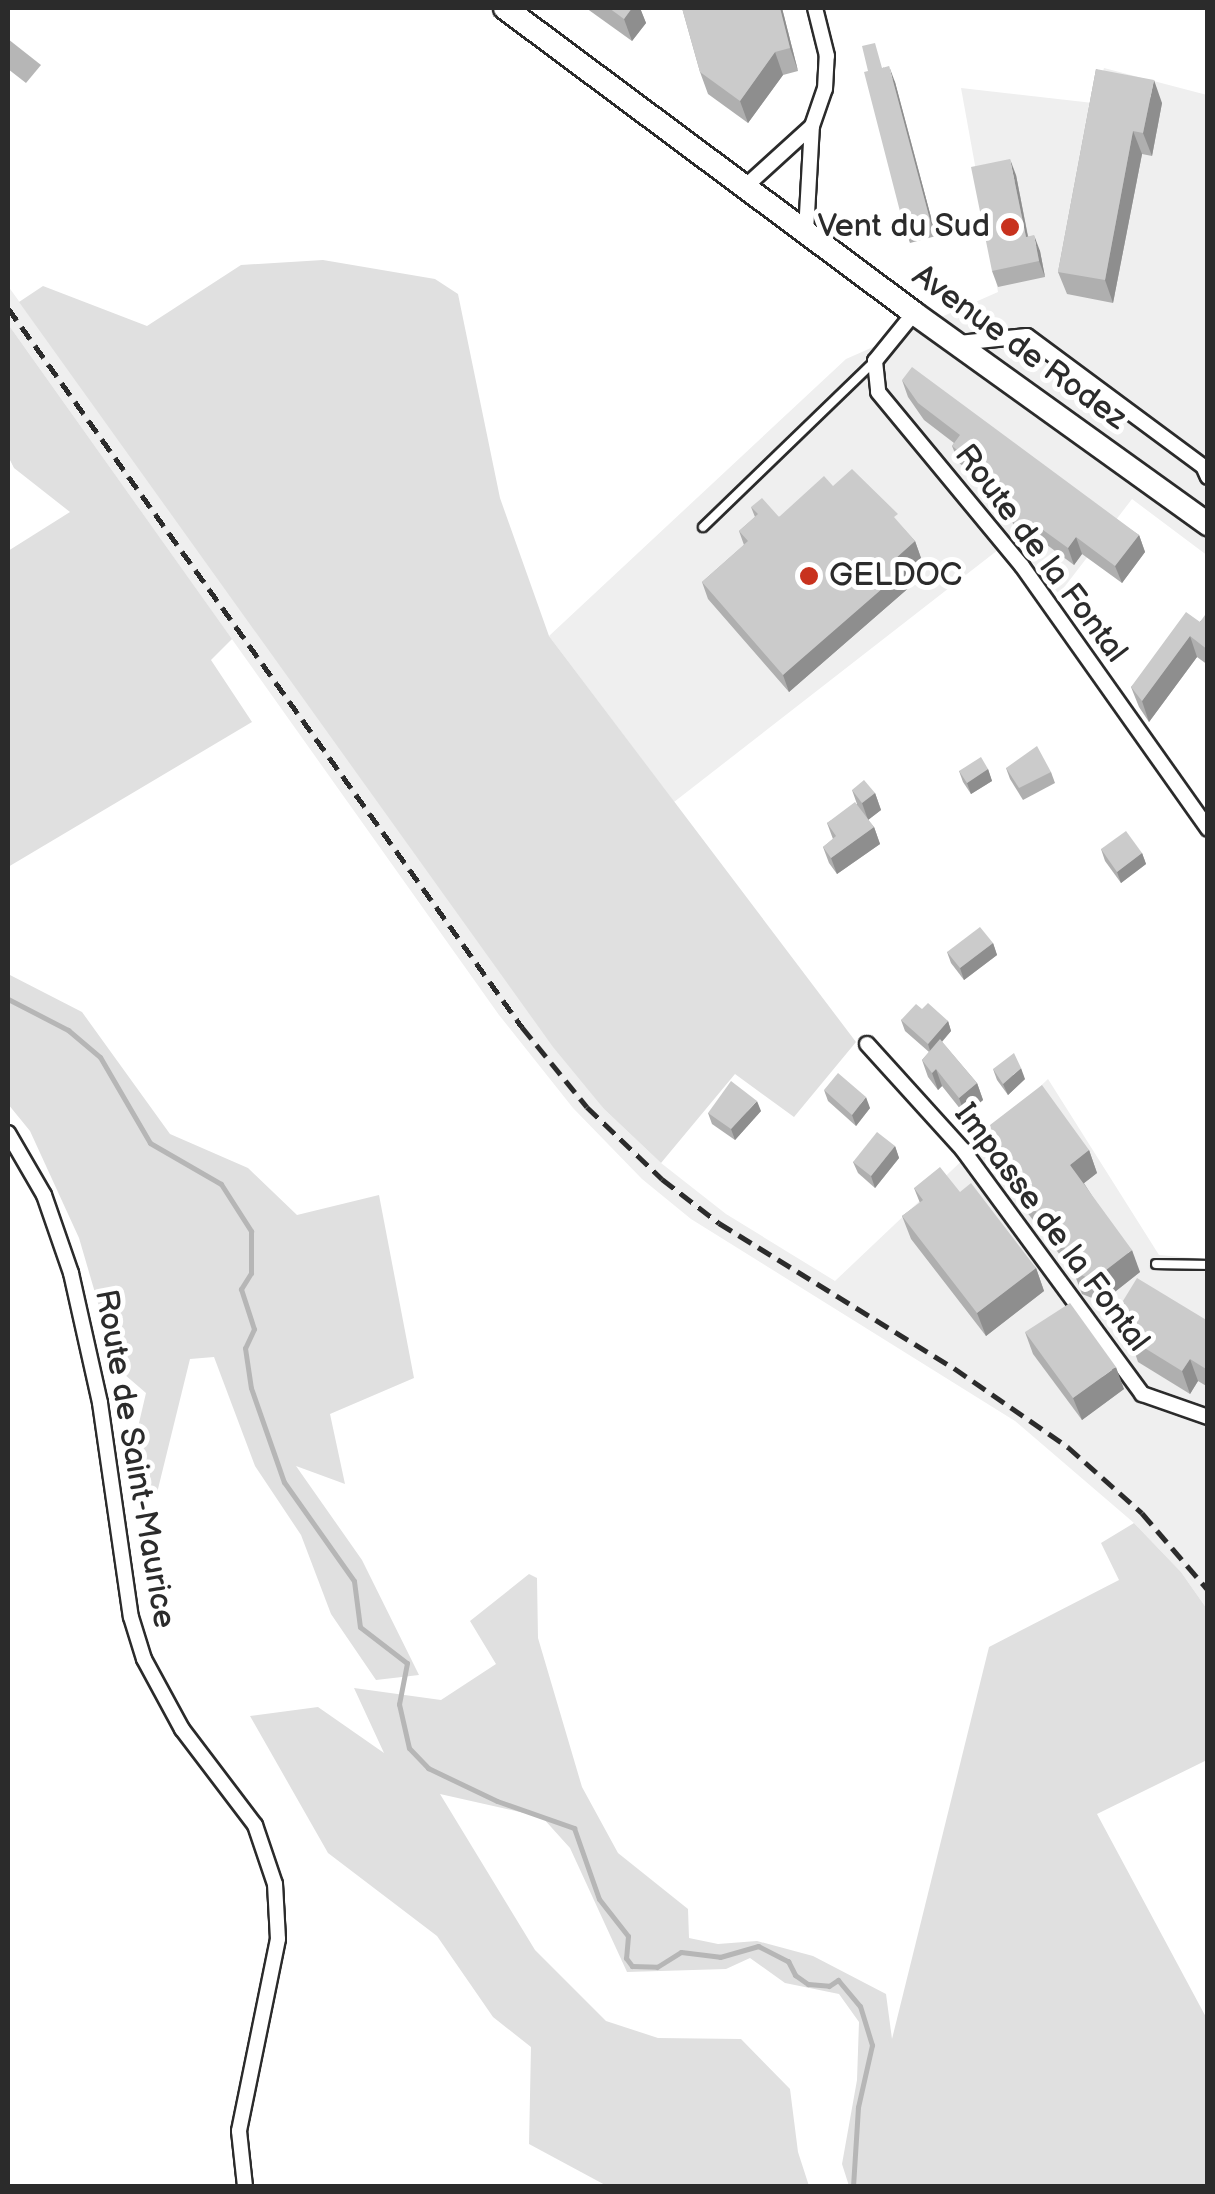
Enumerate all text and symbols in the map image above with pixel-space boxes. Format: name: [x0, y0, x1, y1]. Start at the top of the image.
place label: Vent du Sud: [817, 208, 990, 246]
marker: Vent du Sud: [999, 216, 1021, 238]
street label: Avenue de Rodez: [904, 257, 1134, 439]
street label: Route de la Fontal: [946, 437, 1134, 671]
place label: GELDOC: [829, 557, 962, 595]
marker: GELDOC: [798, 565, 820, 587]
street label: Impasse de la Fontal: [945, 1096, 1157, 1360]
street label: Route de Saint-Maurice: [85, 1286, 183, 1632]

